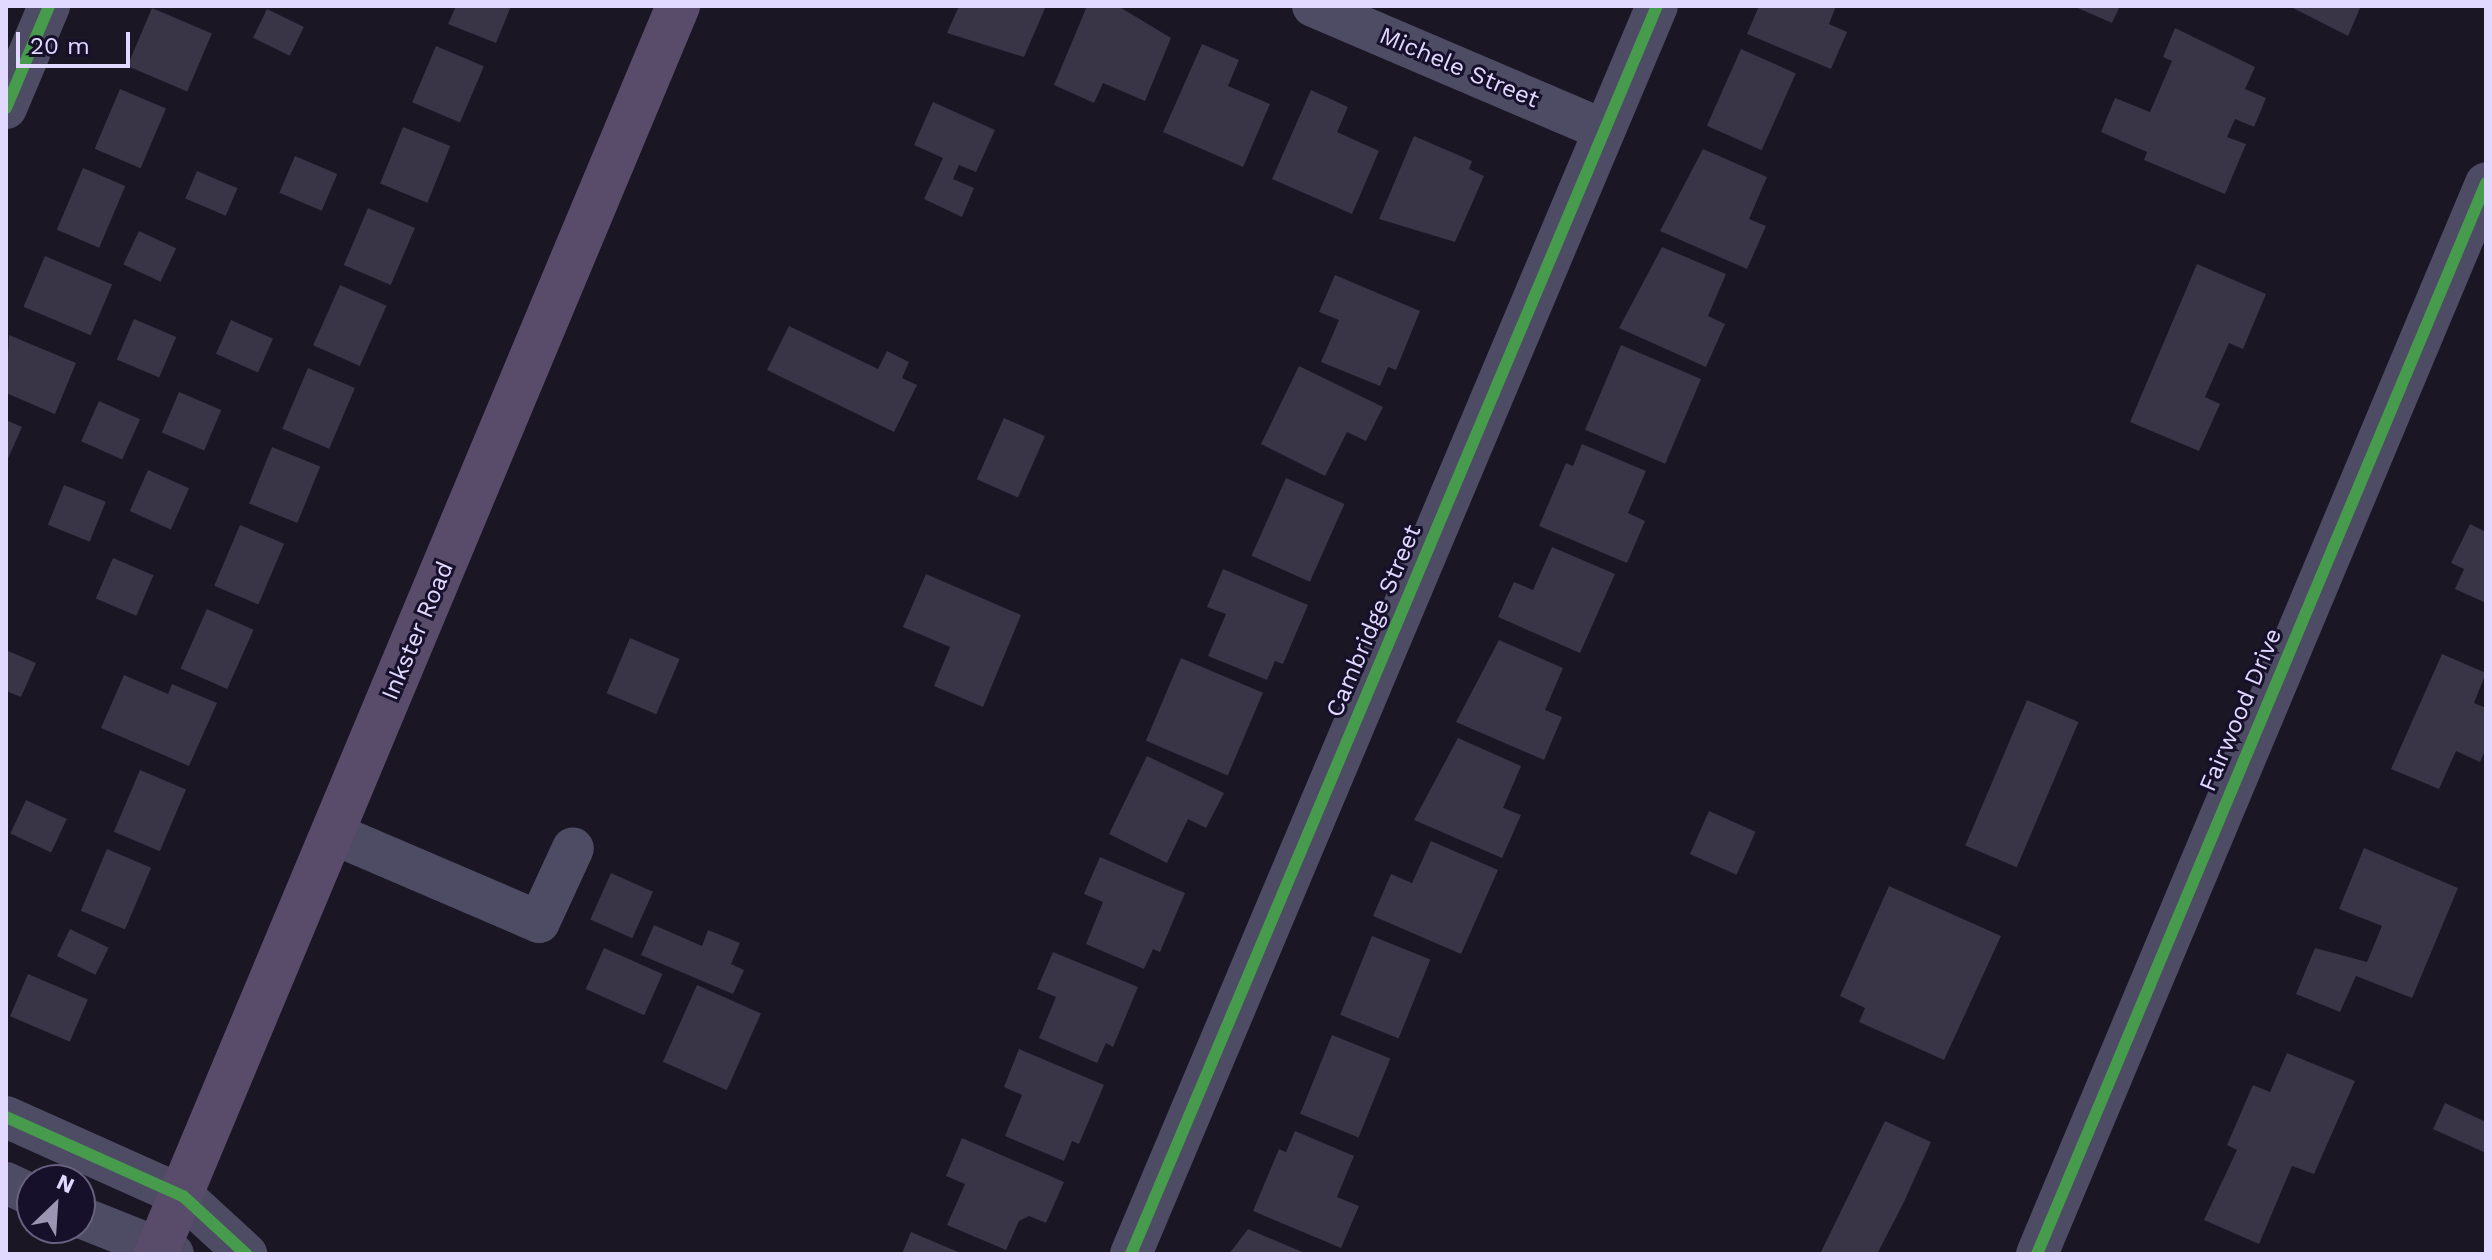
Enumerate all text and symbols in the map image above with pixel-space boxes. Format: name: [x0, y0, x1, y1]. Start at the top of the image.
scale bar: [20, 16, 134, 66]
street label: Michele Street: [1375, 21, 1543, 115]
text: 20 m: [30, 32, 90, 60]
street label: Cambridge Street: [1320, 520, 1428, 722]
street label: Inkster Road: [376, 557, 460, 705]
street label: Fairwood Drive: [2194, 624, 2288, 796]
north arrow: [16, 1164, 96, 1244]
text: N: [53, 1169, 78, 1198]

